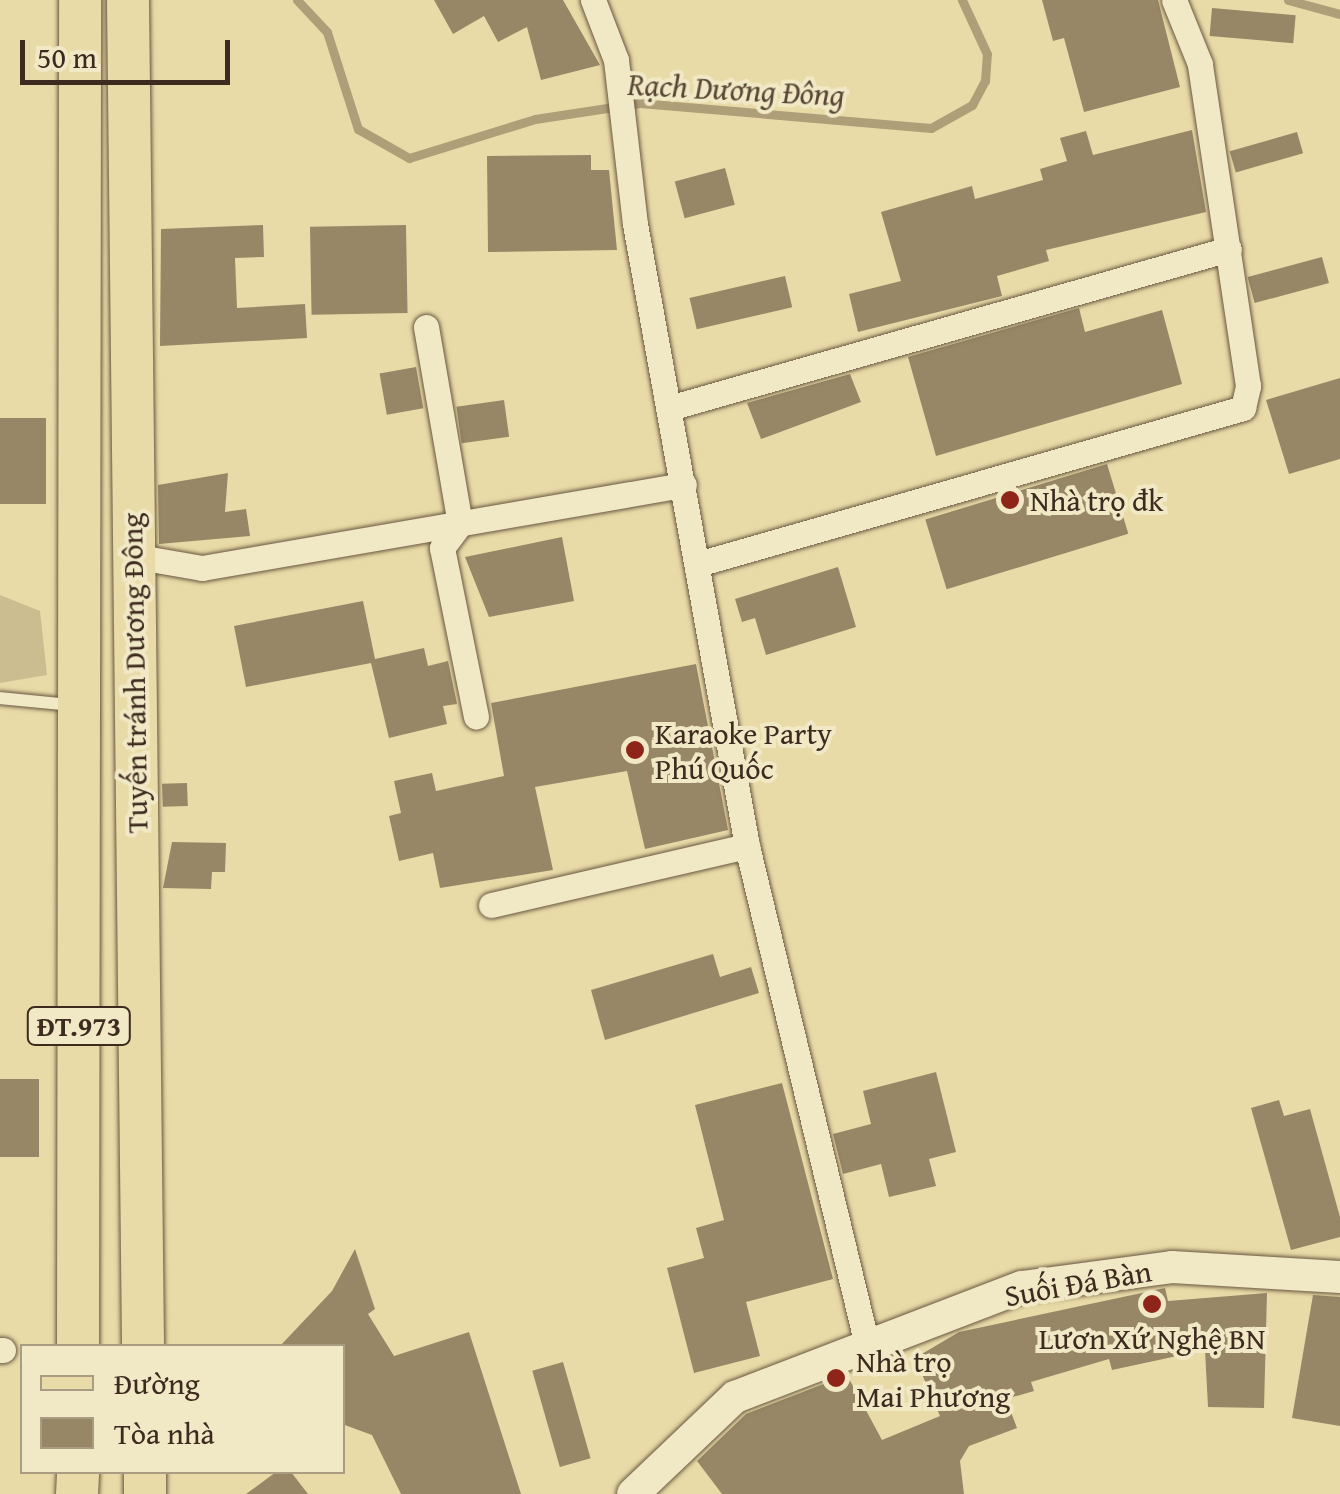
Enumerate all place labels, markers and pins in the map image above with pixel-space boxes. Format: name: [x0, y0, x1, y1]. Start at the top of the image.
place label: Nhà trọ đk: [1030, 482, 1163, 518]
marker: Nhà trọ đk: [999, 489, 1021, 511]
place label: Karaoke Party Phú Quốc: [655, 715, 832, 786]
marker: Karaoke Party Phú Quốc: [624, 739, 646, 761]
marker: Lươn Xứ Nghệ BN: [1141, 1293, 1163, 1315]
place label: Lươn Xứ Nghệ BN: [1039, 1320, 1265, 1356]
place label: Nhà trọ Mai Phương: [856, 1343, 1010, 1414]
marker: Nhà trọ Mai Phương: [825, 1367, 847, 1389]

